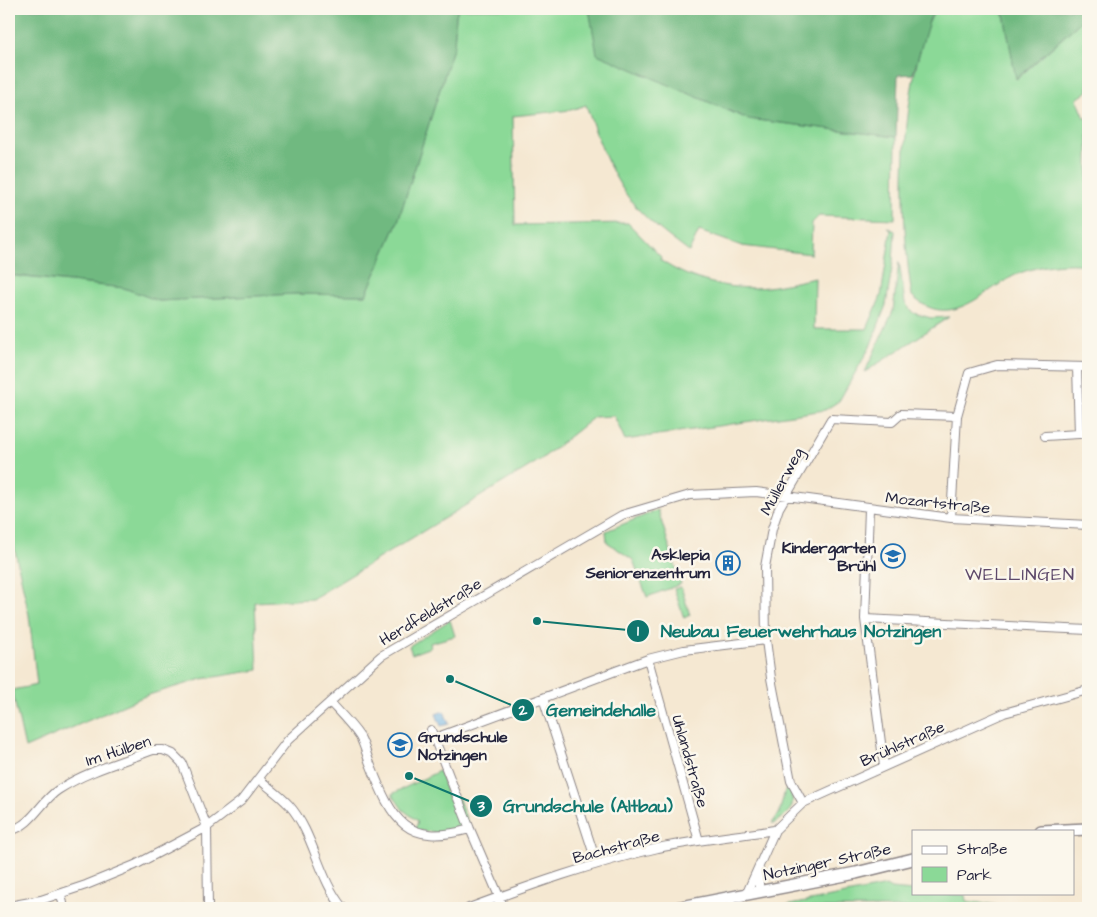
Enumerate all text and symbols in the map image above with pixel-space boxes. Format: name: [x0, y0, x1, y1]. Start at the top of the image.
street label: Müllerweg: [755, 444, 810, 520]
street label: Mozartstraße: [884, 487, 992, 519]
place label: Kindergarten Brühl: [782, 537, 876, 577]
school or university icon: Kindergarten Brühl: [880, 543, 906, 569]
place label: Asklepia Seniorenzentrum: [585, 544, 711, 584]
building icon: Asklepia Seniorenzentrum: [715, 550, 741, 576]
district label: WELLINGEN: [965, 562, 1075, 587]
street label: Herdfeldstraße: [375, 572, 486, 651]
callout: Neubau Feuerwehrhaus Notzingen: [625, 614, 951, 647]
text: Neubau Feuerwehrhaus Notzingen: [661, 619, 941, 645]
text: 1: [637, 621, 639, 642]
callout: Gemeindehalle: [511, 693, 666, 726]
text: Gemeindehalle: [546, 698, 656, 723]
text: 2: [518, 700, 528, 721]
street label: Uhlandstraße: [666, 712, 714, 810]
street label: Brühlstraße: [857, 715, 948, 772]
place label: Grundschule Notzingen: [418, 726, 508, 768]
street label: Im Hülben: [83, 730, 154, 772]
school or university icon: Grundschule Notzingen: [387, 732, 413, 758]
callout: Grundschule (Altbau): [468, 790, 683, 823]
text: Grundschule (Altbau): [503, 794, 674, 819]
text: 3: [476, 796, 485, 817]
street label: Bachstraße: [570, 825, 662, 869]
legend: [912, 830, 1074, 894]
street label: Notzinger Straße: [761, 838, 893, 887]
text: Straße: [957, 839, 1007, 860]
text: Park: [957, 865, 992, 886]

